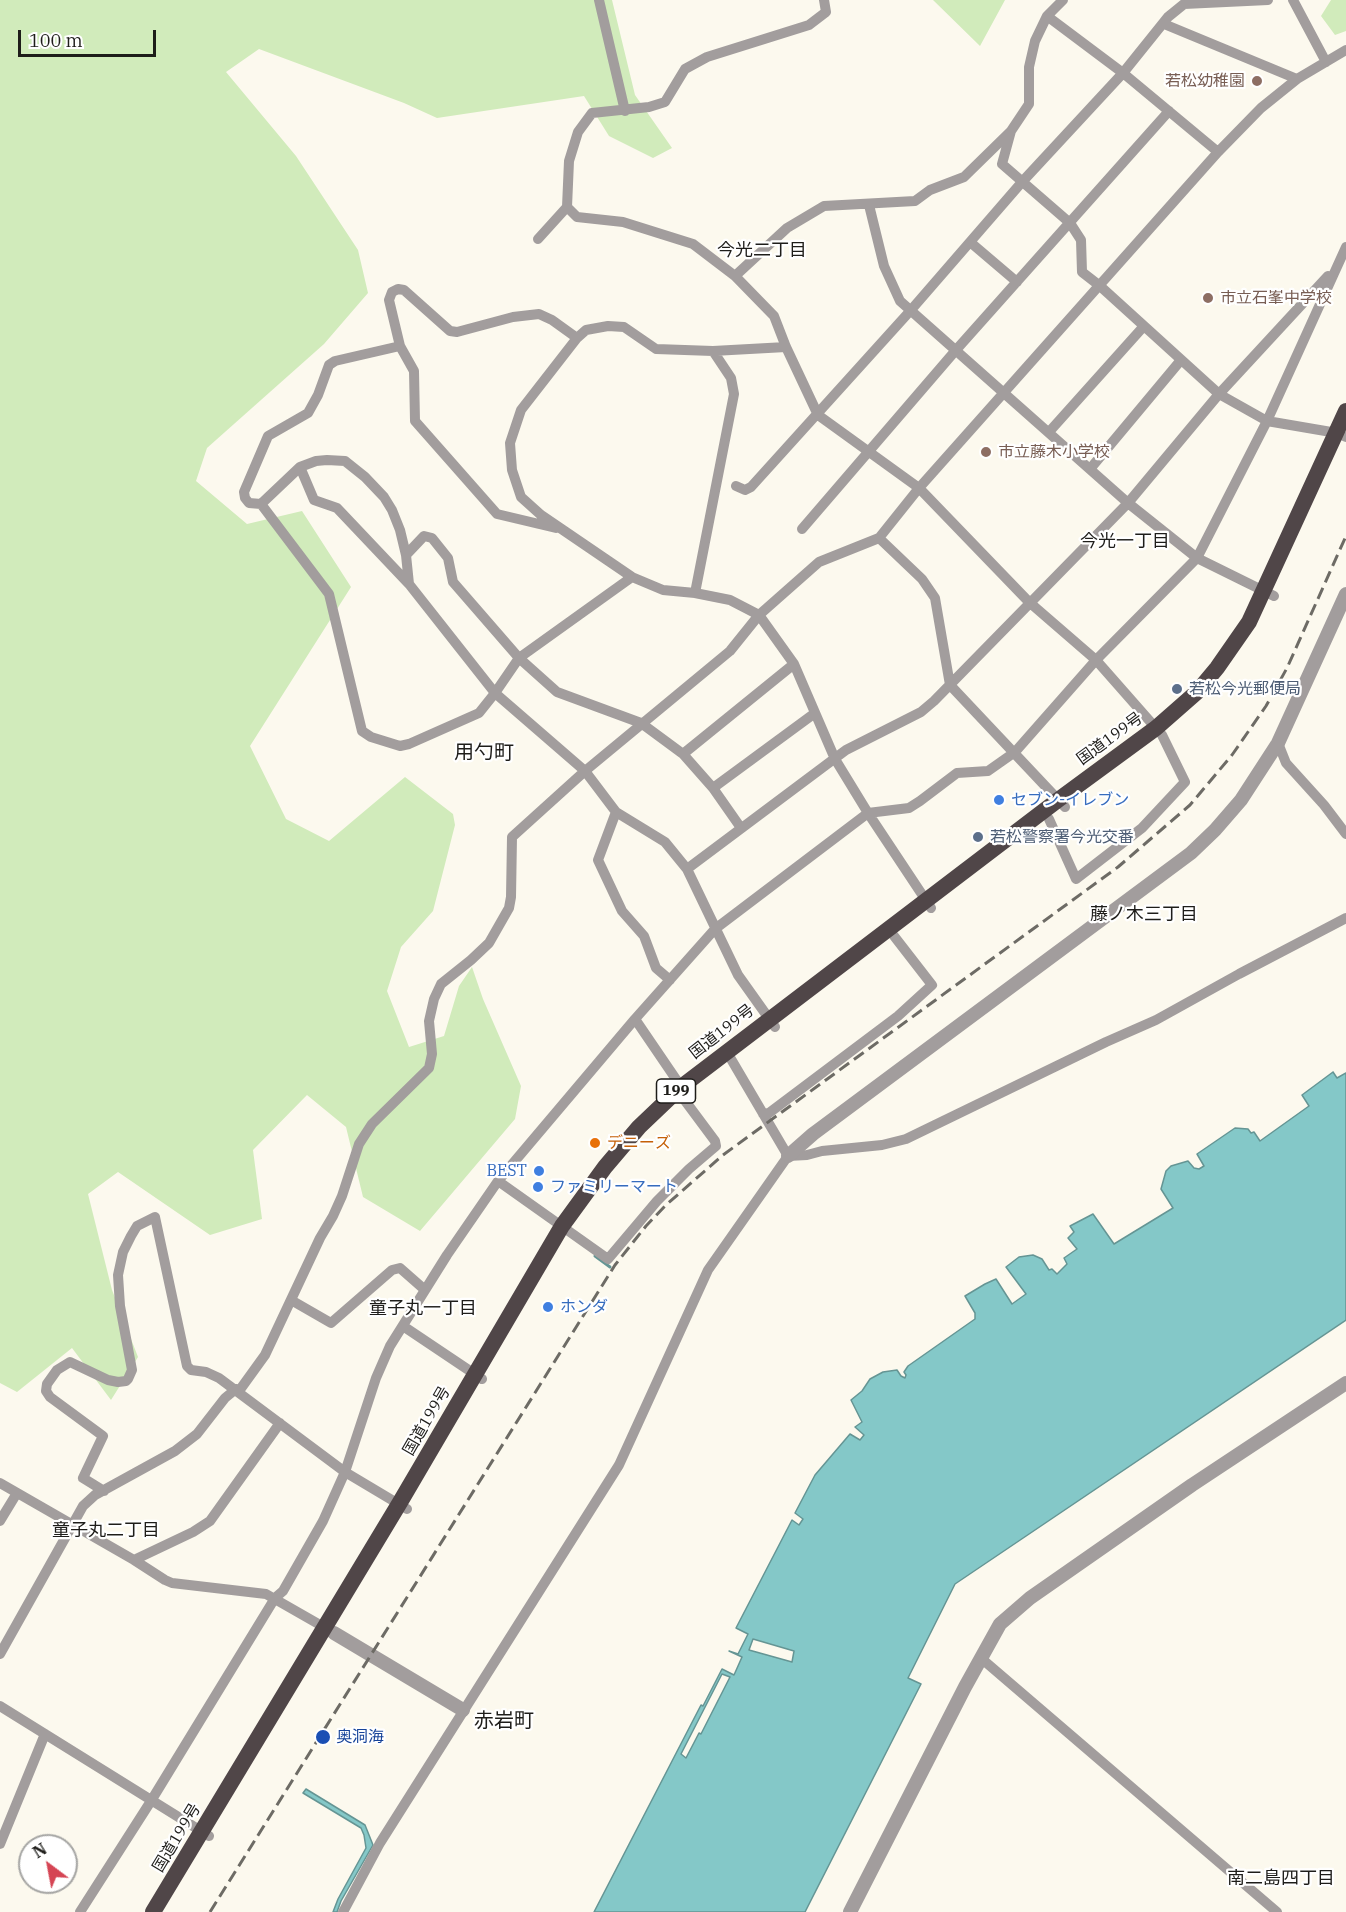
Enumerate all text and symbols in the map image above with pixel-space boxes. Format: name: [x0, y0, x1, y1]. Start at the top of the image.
scale bar: [21, 18, 159, 56]
text: 100 m: [29, 29, 83, 52]
place label: 若松幼稚園: [1165, 71, 1245, 91]
marker: 若松幼稚園: [1250, 74, 1264, 88]
district label: 今光二丁目: [717, 240, 807, 262]
place label: 市立石峯中学校: [1220, 288, 1332, 308]
marker: 市立石峯中学校: [1201, 291, 1215, 305]
place label: 市立藤木小学校: [998, 442, 1110, 462]
marker: 市立藤木小学校: [979, 445, 993, 459]
district label: 今光一丁目: [1080, 531, 1170, 553]
place label: 若松今光郵便局: [1189, 679, 1301, 699]
marker: 若松今光郵便局: [1170, 682, 1184, 696]
street label: 国道199号: [1073, 709, 1147, 769]
district label: 用勺町: [454, 741, 514, 765]
place label: セブン-イレブン: [1011, 790, 1129, 810]
marker: セブン-イレブン: [992, 793, 1006, 807]
place label: 若松警察署今光交番: [990, 827, 1134, 847]
marker: 若松警察署今光交番: [971, 830, 985, 844]
district label: 藤ノ木三丁目: [1090, 904, 1198, 926]
street label: 国道199号: [686, 1001, 758, 1063]
road number: 199: [656, 1079, 696, 1103]
place label: デニーズ: [607, 1133, 671, 1153]
marker: デニーズ: [588, 1136, 602, 1150]
place label: BEST: [486, 1161, 527, 1181]
marker: BEST: [532, 1164, 546, 1178]
place label: ファミリーマート: [550, 1177, 678, 1197]
marker: ファミリーマート: [531, 1180, 545, 1194]
place label: ホンダ: [560, 1297, 608, 1317]
district label: 童子丸一丁目: [369, 1298, 477, 1320]
marker: ホンダ: [541, 1300, 555, 1314]
street label: 国道199号: [399, 1383, 455, 1459]
district label: 童子丸二丁目: [52, 1520, 160, 1542]
district label: 赤岩町: [474, 1709, 534, 1733]
place label: 奥洞海: [336, 1727, 384, 1747]
marker: 奥洞海: [314, 1728, 332, 1746]
street label: 国道199号: [149, 1800, 205, 1876]
north arrow: [18, 1834, 78, 1894]
text: N: [29, 1839, 50, 1862]
district label: 南二島四丁目: [1227, 1868, 1335, 1890]

